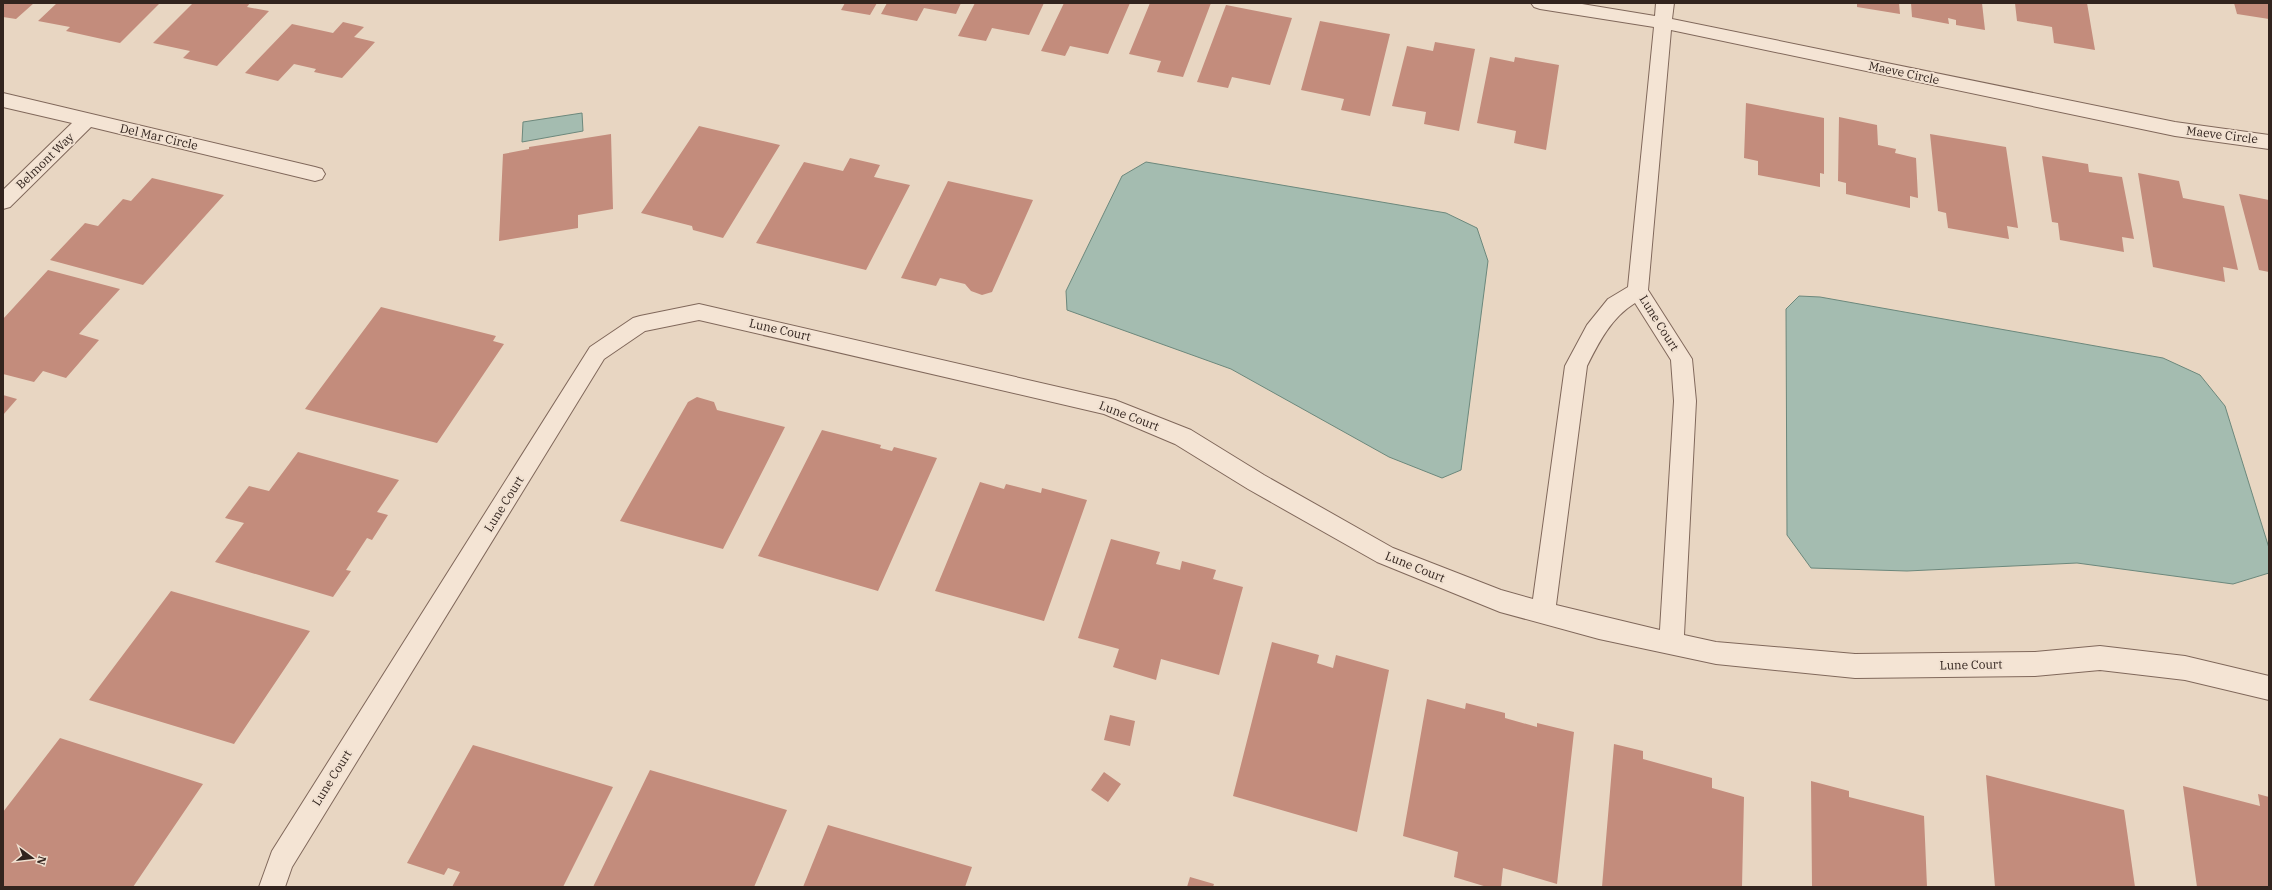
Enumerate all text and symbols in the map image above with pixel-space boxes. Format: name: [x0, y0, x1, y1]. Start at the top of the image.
street label: Maeve Circle: [1867, 58, 1941, 87]
street label: Del Mar Circle: [119, 120, 200, 153]
street label: Maeve Circle: [2185, 123, 2259, 146]
street label: Belmont Way: [13, 129, 77, 192]
street label: Lune Court: [1636, 292, 1682, 353]
street label: Lune Court: [748, 315, 812, 344]
street label: Lune Court: [1097, 397, 1161, 434]
street label: Lune Court: [481, 473, 527, 534]
street label: Lune Court: [1383, 548, 1447, 585]
street label: Lune Court: [1939, 656, 2003, 673]
street label: Lune Court: [309, 747, 355, 808]
north arrow: [12, 838, 52, 878]
text: N: [34, 855, 50, 867]

